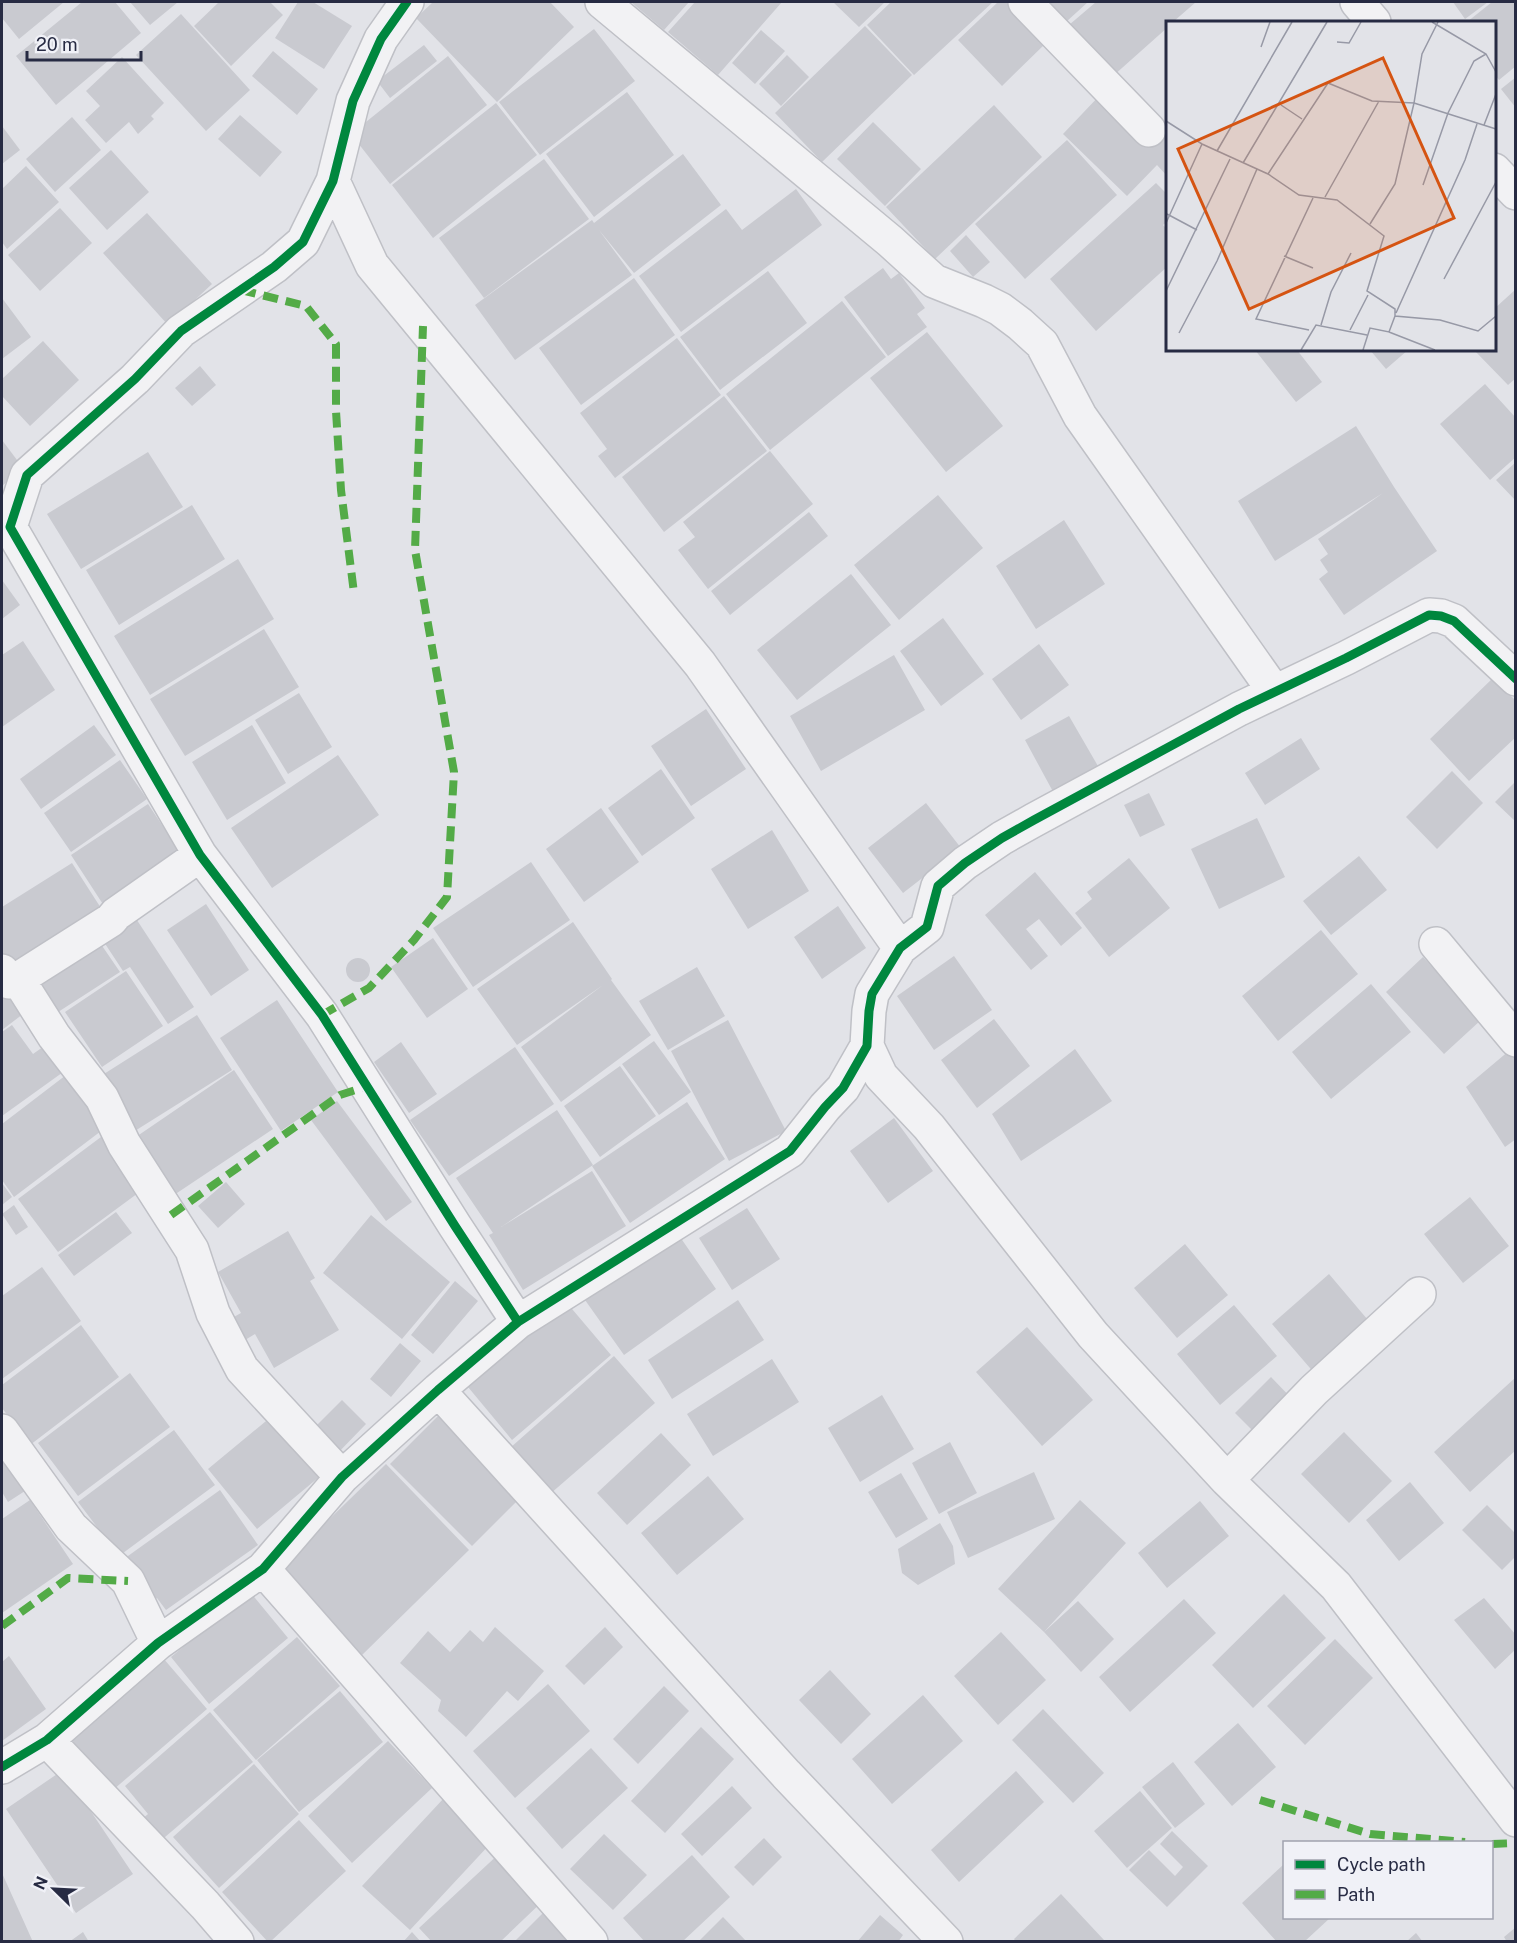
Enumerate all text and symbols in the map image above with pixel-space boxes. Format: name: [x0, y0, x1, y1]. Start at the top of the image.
inset map: [1166, 21, 1496, 351]
scale bar: [27, 24, 141, 62]
text: 20 m: [36, 34, 78, 55]
legend: [1283, 1841, 1493, 1919]
text: Cycle path: [1337, 1854, 1426, 1875]
north arrow: [24, 1859, 84, 1919]
text: N: [30, 1874, 52, 1893]
text: Path: [1337, 1884, 1375, 1905]

